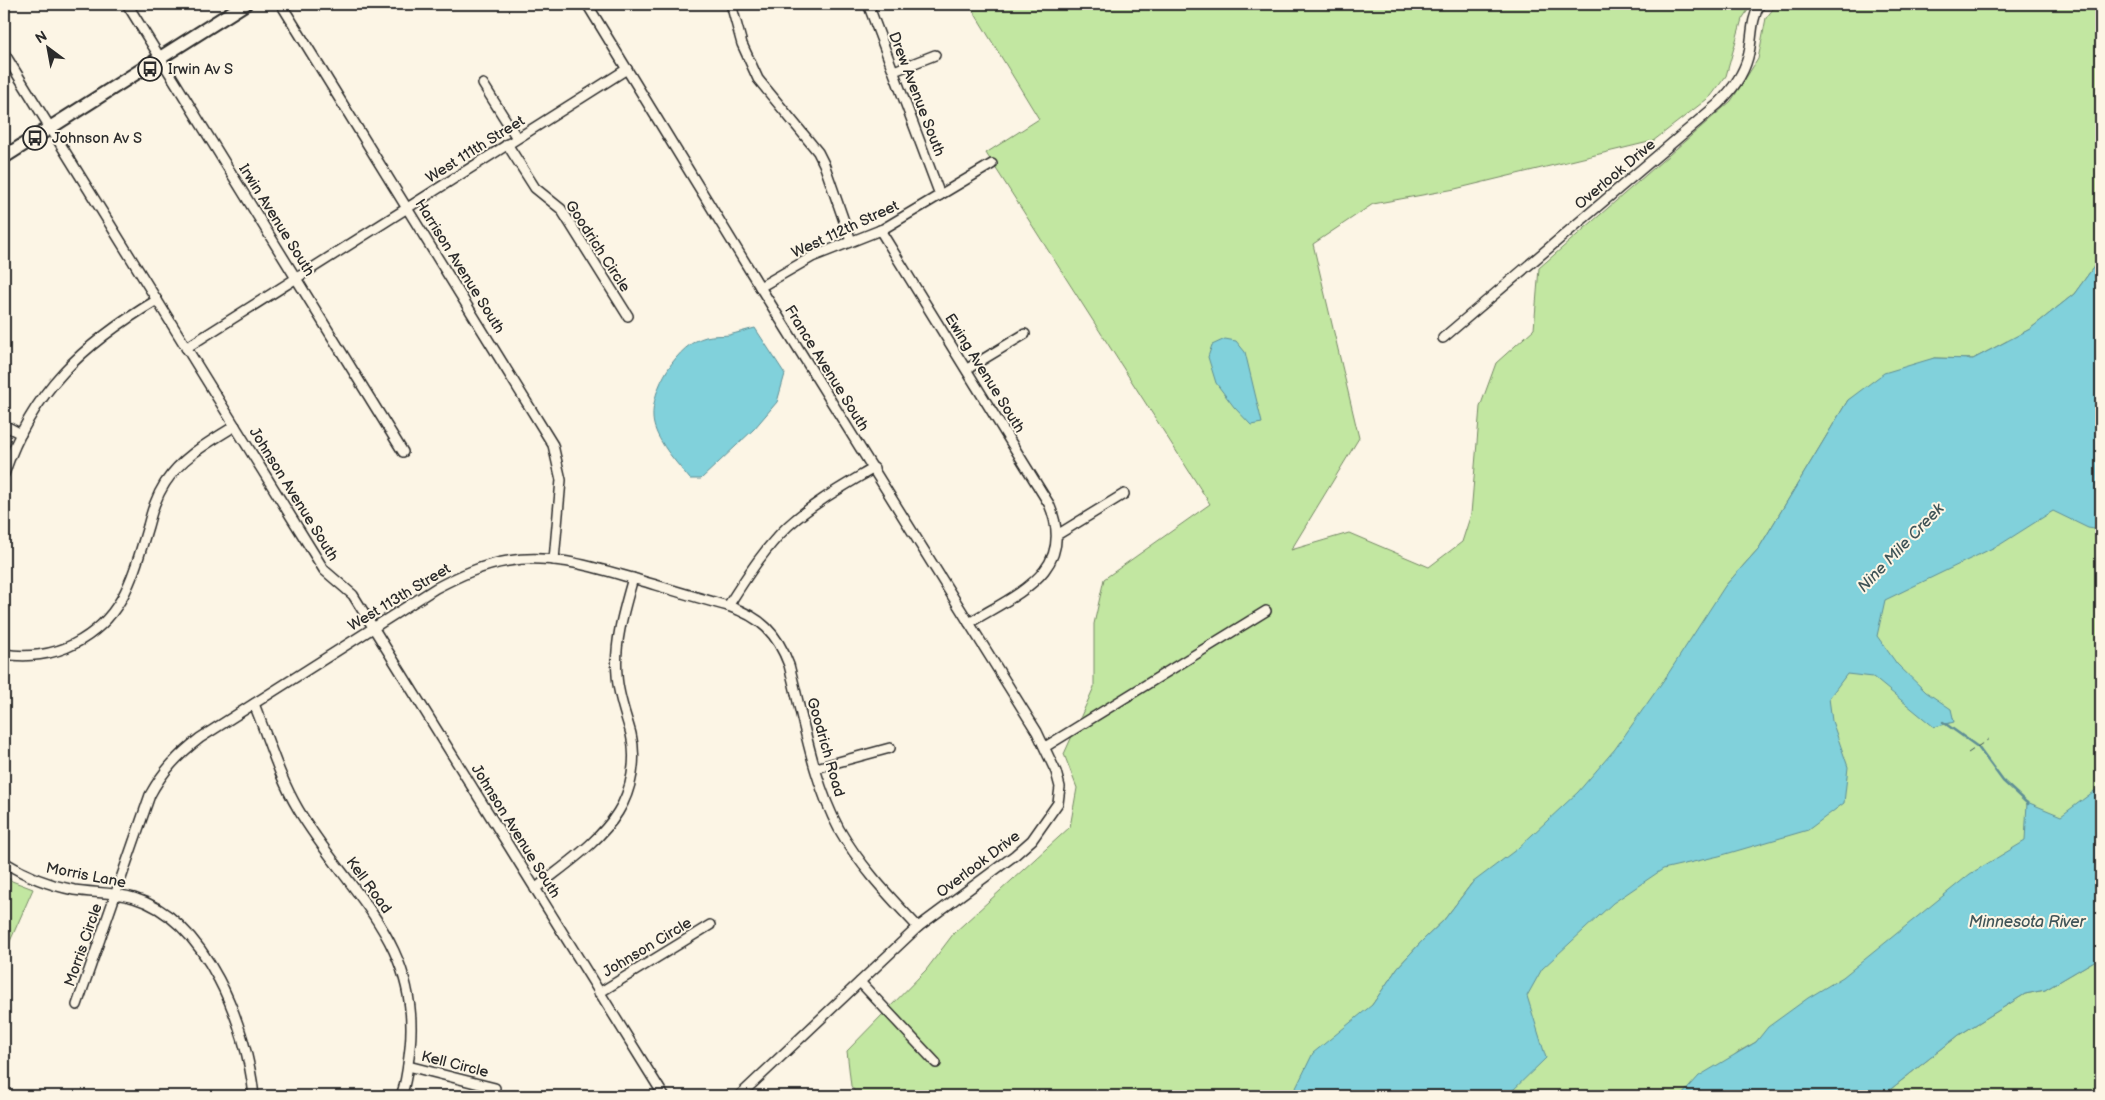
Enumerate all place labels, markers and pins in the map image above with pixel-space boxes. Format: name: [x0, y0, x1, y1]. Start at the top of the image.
bus stop icon: Irwin Av S: [137, 56, 163, 82]
place label: Irwin Av S: [168, 60, 233, 79]
bus stop icon: Johnson Av S: [22, 125, 48, 151]
place label: Johnson Av S: [52, 129, 142, 148]

